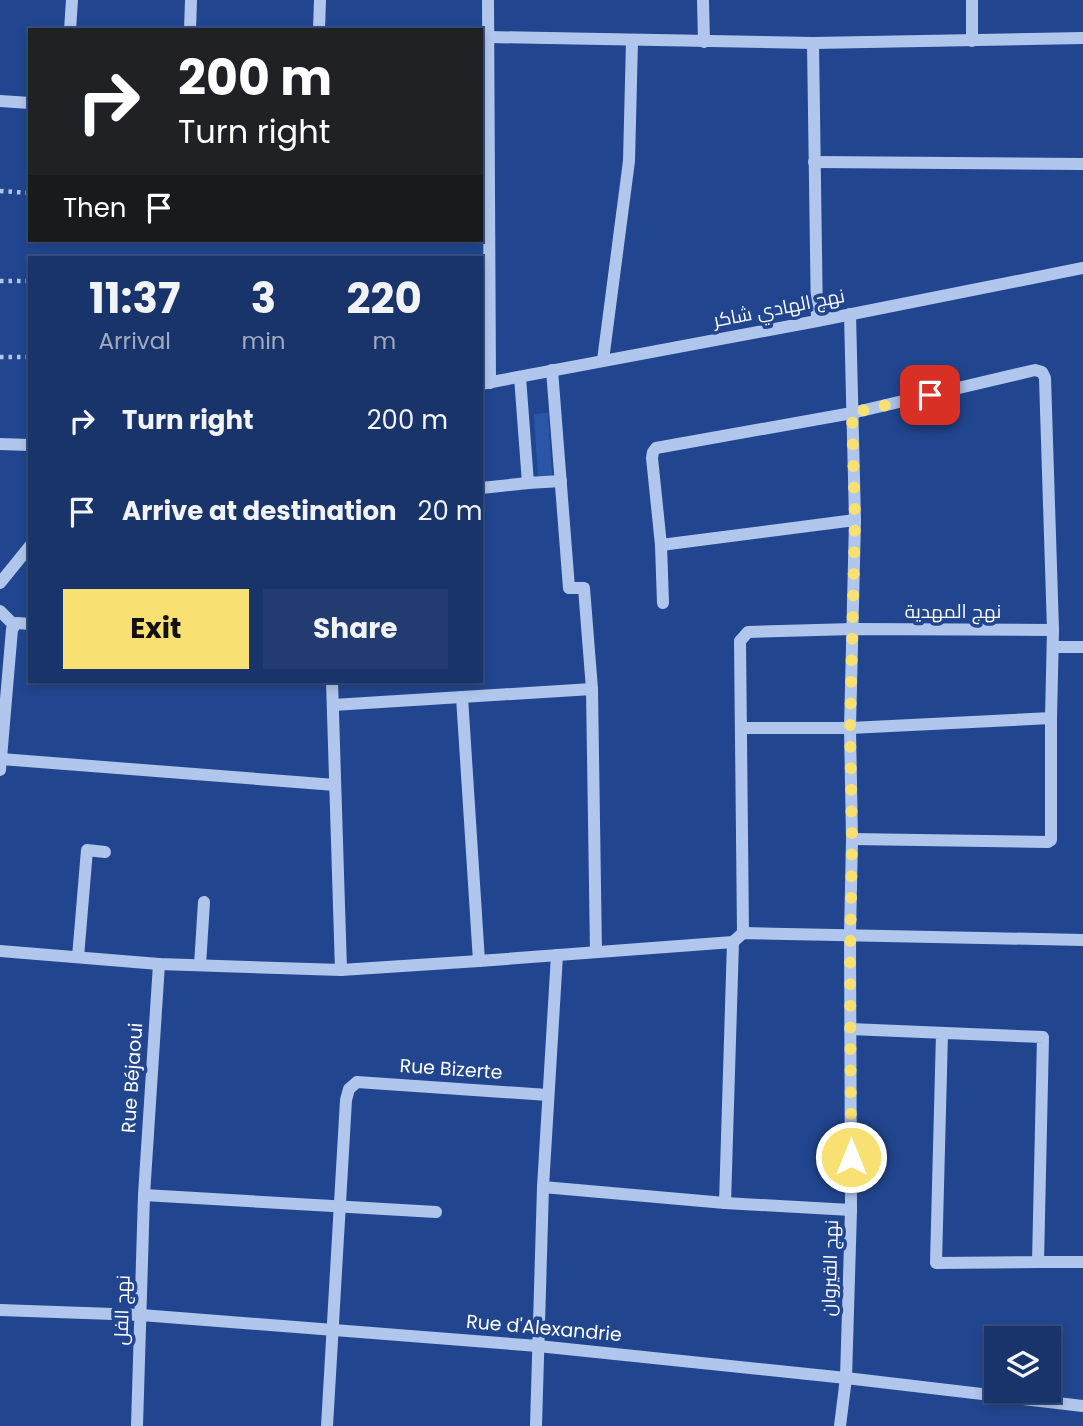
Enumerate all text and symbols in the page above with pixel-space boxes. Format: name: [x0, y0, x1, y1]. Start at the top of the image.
text: 200 m: [178, 44, 332, 112]
icon: right: [63, 56, 154, 147]
text: Turn right: [178, 109, 330, 154]
icon: arrive: [140, 189, 178, 227]
text: Then: [63, 190, 126, 226]
text: 11:37: [89, 269, 180, 328]
text: 3: [251, 269, 276, 328]
text: 220: [347, 269, 422, 328]
street label: نهج الهادي شاكر: [710, 282, 847, 335]
text: Arrival: [99, 325, 171, 357]
text: min: [241, 325, 286, 357]
text: m: [372, 325, 396, 357]
pin: [900, 365, 960, 425]
icon: arrive: [911, 376, 949, 414]
icon: right: [63, 402, 101, 440]
text: Turn right: [122, 402, 254, 438]
text: 200 m: [367, 402, 448, 438]
icon: arrive: [63, 493, 101, 531]
text: Arrive at destination: [122, 493, 397, 529]
text: 20 m: [418, 493, 483, 529]
button: Exit: [63, 589, 249, 669]
button: Share: [263, 589, 448, 669]
street label: نهج المهدية: [905, 598, 1001, 625]
street label: Rue Béjaoui: [115, 1022, 149, 1134]
street label: Rue Bizerte: [399, 1052, 503, 1086]
position arrow: [814, 1120, 888, 1194]
street label: نهج القيروان: [815, 1219, 845, 1317]
street label: نهج الفل: [107, 1274, 137, 1346]
street label: Rue d'Alexandrie: [465, 1308, 623, 1348]
map controls: [984, 1326, 1061, 1403]
button: layers: [984, 1326, 1061, 1403]

